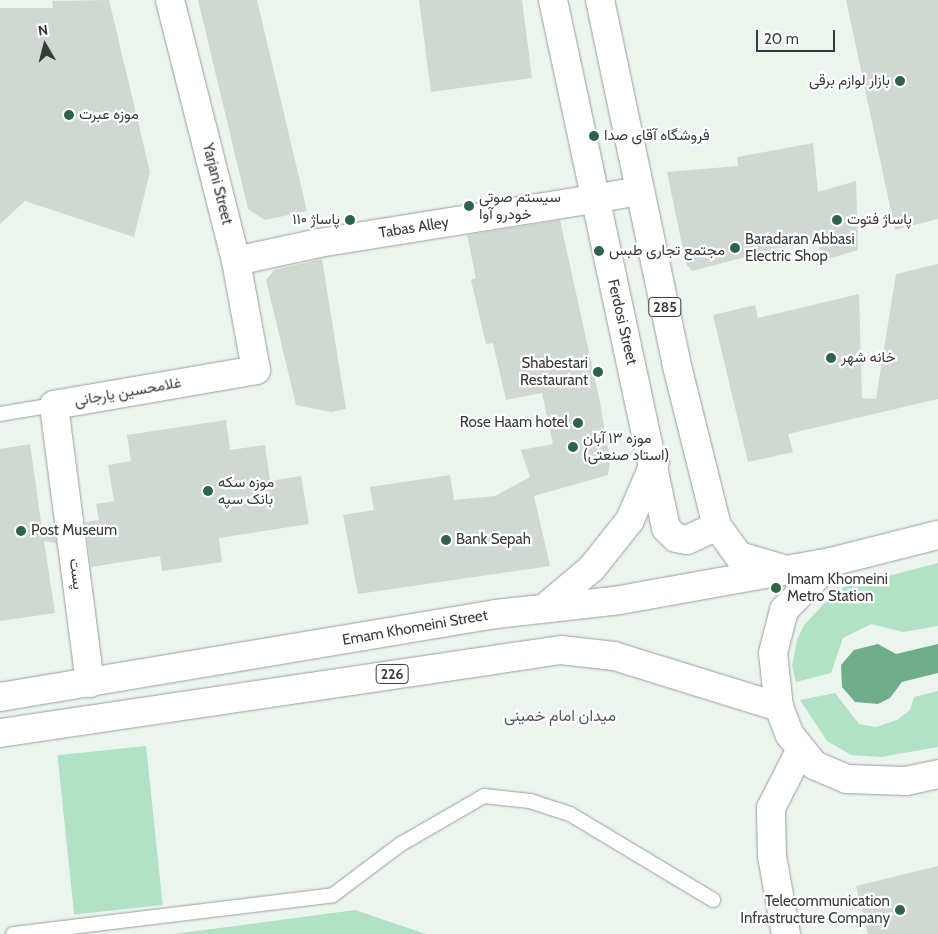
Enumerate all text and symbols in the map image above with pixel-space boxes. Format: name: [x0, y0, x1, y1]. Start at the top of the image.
north arrow: [20, 20, 70, 70]
scale bar: [758, 20, 837, 52]
text: N: [37, 21, 49, 40]
text: 20 m: [764, 30, 799, 48]
place label: بازار لوازم برقی: [809, 72, 890, 90]
marker: بازار لوازم برقی: [894, 75, 906, 87]
place label: موزه عبرت: [79, 106, 139, 124]
marker: موزه عبرت: [63, 109, 75, 121]
place label: فروشگاه آقای صدا: [604, 127, 710, 145]
marker: فروشگاه آقای صدا: [588, 130, 600, 142]
street label: Yarjani Street: [198, 141, 236, 227]
place label: سیستم صوتی خودرو آوا: [479, 188, 561, 223]
marker: سیستم صوتی خودرو آوا: [463, 200, 475, 212]
place label: پاساژ ۱۱۰: [292, 211, 340, 229]
place label: پاساژ فتوت: [847, 211, 912, 229]
marker: پاساژ ۱۱۰: [344, 214, 356, 226]
street label: Tabas Alley: [378, 214, 450, 242]
marker: پاساژ فتوت: [831, 214, 843, 226]
place label: Baradaran Abbasi Electric Shop: [745, 230, 855, 265]
place label: مجتمع تجاری طبس: [609, 242, 725, 260]
marker: Baradaran Abbasi Electric Shop: [729, 242, 741, 254]
marker: مجتمع تجاری طبس: [593, 245, 605, 257]
street label: Ferdosi Street: [603, 277, 641, 367]
road number: 285: [648, 296, 682, 318]
place label: خانه شهر: [841, 349, 895, 367]
marker: خانه شهر: [825, 352, 837, 364]
place label: Shabestari Restaurant: [520, 354, 588, 389]
marker: Shabestari Restaurant: [592, 366, 604, 378]
street label: غلامحسین یارجانی: [73, 374, 183, 410]
place label: Rose Haam hotel: [460, 414, 568, 432]
marker: Rose Haam hotel: [572, 417, 584, 429]
place label: موزه ۱۳ آبان (استاد صنعتی): [583, 429, 669, 464]
marker: موزه ۱۳ آبان (استاد صنعتی): [567, 441, 579, 453]
place label: موزه سکه بانک سپه: [218, 473, 274, 508]
marker: موزه سکه بانک سپه: [202, 485, 214, 497]
place label: Post Museum: [31, 522, 117, 540]
marker: Post Museum: [15, 525, 27, 537]
place label: Bank Sepah: [456, 531, 531, 549]
marker: Bank Sepah: [440, 534, 452, 546]
street label: پست: [65, 557, 87, 591]
place label: Imam Khomeini Metro Station: [787, 570, 888, 605]
marker: Imam Khomeini Metro Station: [769, 581, 783, 595]
street label: Emam Khomeini Street: [341, 606, 489, 650]
road number: 226: [374, 662, 410, 686]
district label: میدان امام خمینی: [504, 706, 616, 726]
place label: Telecommunication Infrastructure Company: [740, 892, 890, 927]
marker: Telecommunication Infrastructure Company: [894, 904, 906, 916]

